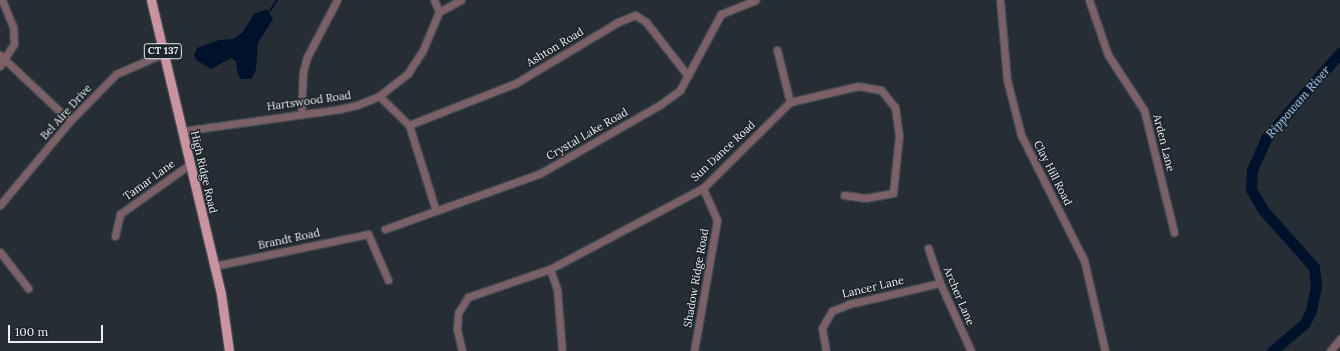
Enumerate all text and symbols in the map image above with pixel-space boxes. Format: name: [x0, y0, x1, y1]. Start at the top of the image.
street label: Ashton Road: [524, 25, 586, 69]
road number: CT 137: [143, 43, 183, 59]
water label: Rippowam River: [1263, 63, 1333, 141]
street label: Bel Aire Drive: [38, 82, 94, 142]
street label: Hartswood Road: [266, 89, 352, 113]
street label: Crystal Lake Road: [544, 105, 630, 163]
street label: Arden Lane: [1151, 113, 1177, 173]
street label: Sun Dance Road: [688, 118, 758, 184]
street label: High Ridge Road: [188, 129, 220, 215]
street label: Clay Hill Road: [1031, 138, 1075, 208]
street label: Tamar Lane: [121, 157, 177, 203]
street label: Brandt Road: [257, 226, 321, 252]
street label: Shadow Ridge Road: [681, 228, 711, 328]
street label: Archer Lane: [941, 265, 977, 327]
street label: Lancer Lane: [841, 273, 905, 301]
scale bar: [10, 317, 105, 343]
text: 100 m: [15, 324, 48, 339]

